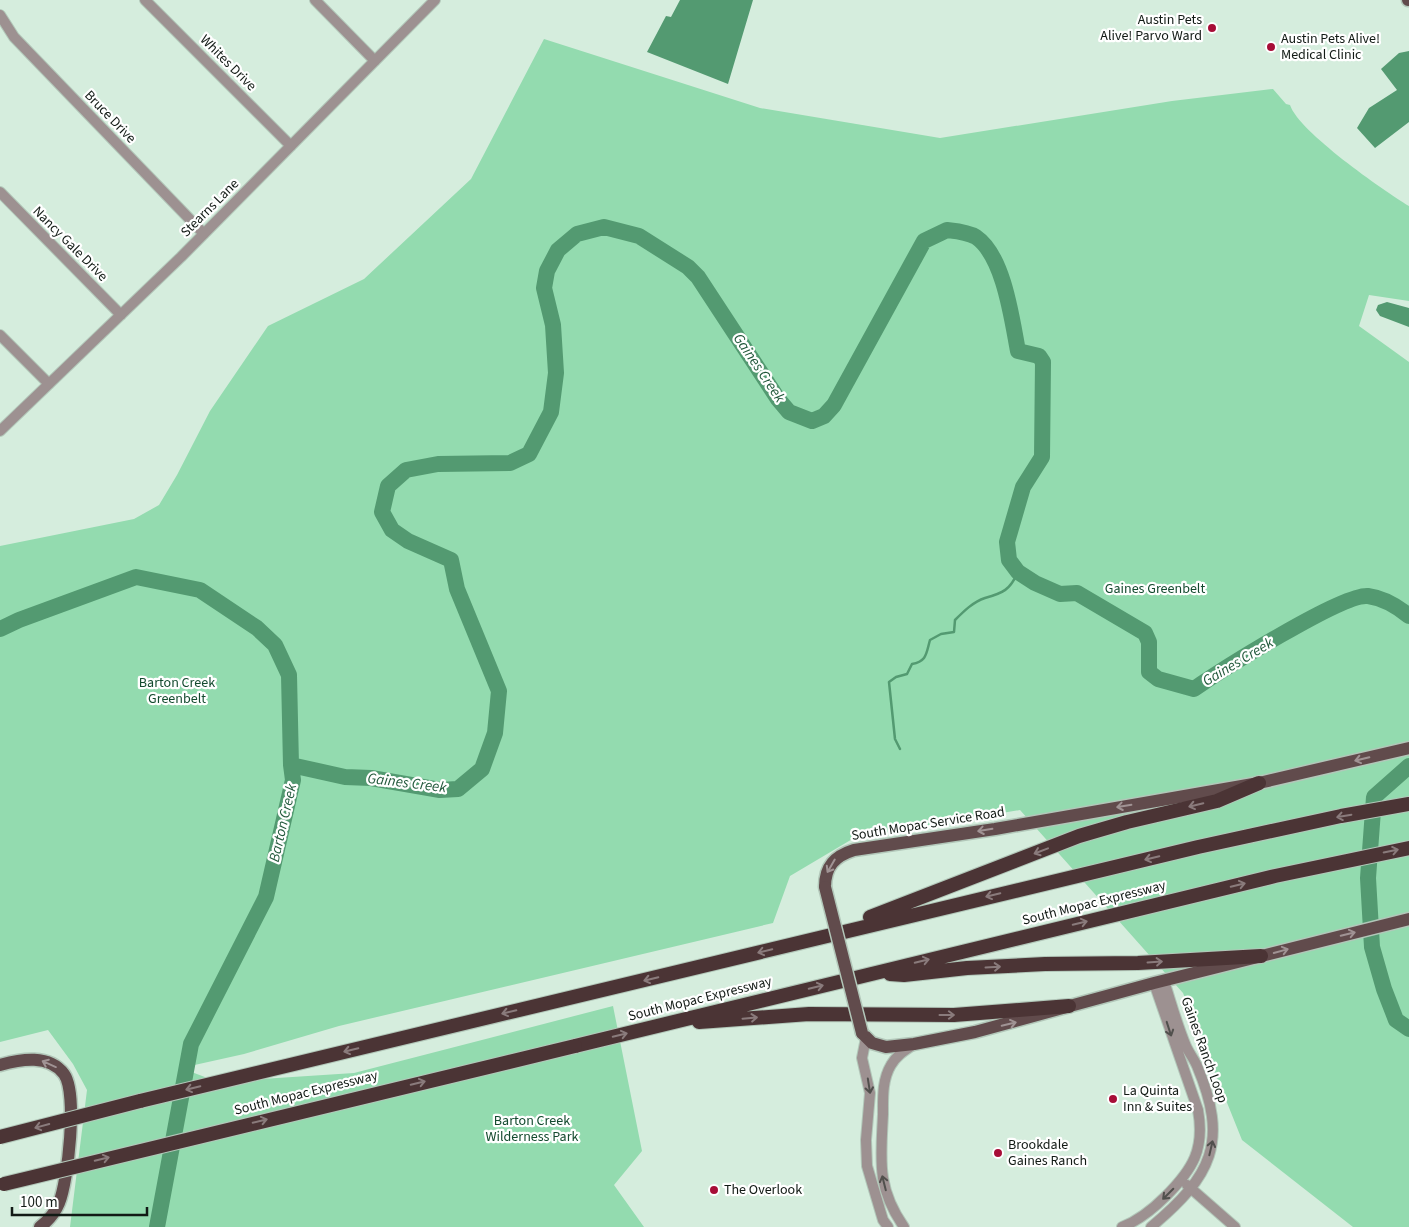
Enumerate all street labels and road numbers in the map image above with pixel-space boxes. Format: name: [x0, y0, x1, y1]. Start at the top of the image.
street label: Whites Drive: [195, 30, 261, 96]
street label: Bruce Drive: [80, 86, 140, 148]
street label: Stearns Lane: [176, 174, 244, 242]
street label: Nancy Gale Drive: [28, 202, 112, 286]
street label: South Mopac Service Road: [850, 802, 1006, 846]
street label: South Mopac Expressway: [1020, 875, 1168, 931]
street label: South Mopac Expressway: [626, 971, 774, 1027]
street label: Gaines Ranch Loop: [1176, 994, 1233, 1106]
street label: South Mopac Expressway: [232, 1065, 380, 1121]

